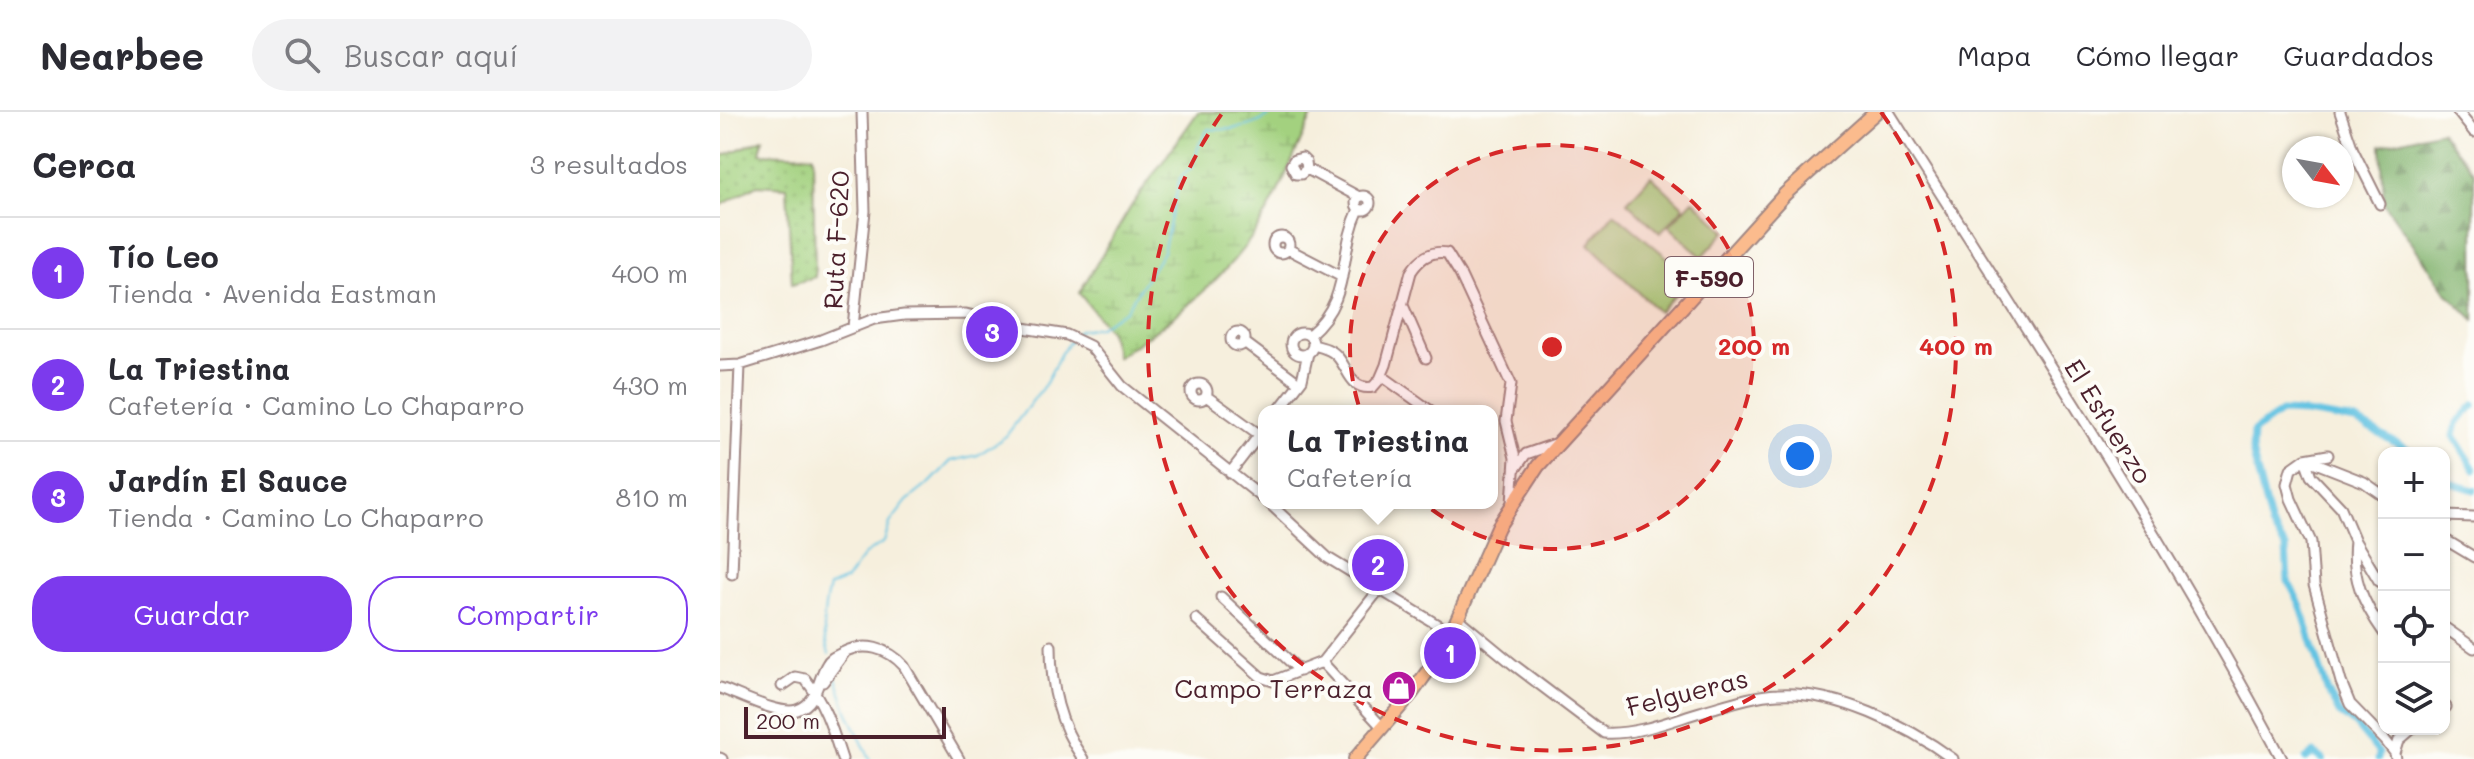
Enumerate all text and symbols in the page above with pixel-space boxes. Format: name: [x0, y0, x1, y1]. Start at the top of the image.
search box: [252, 19, 812, 91]
text: Nearbee: [40, 30, 204, 80]
icon: search: [280, 33, 324, 77]
text: Buscar aquí: [344, 35, 518, 75]
text: Mapa: [1957, 37, 2032, 73]
text: Cómo llegar: [2076, 37, 2239, 73]
text: Guardados: [2283, 37, 2434, 73]
north arrow: [2282, 136, 2354, 208]
text: Cerca: [32, 142, 136, 187]
text: 3 resultados: [530, 147, 688, 181]
street label: Ruta F-620: [815, 170, 857, 310]
text: Tío Leo: [108, 236, 219, 276]
text: 1: [52, 256, 64, 290]
text: 400 m: [612, 256, 688, 290]
road number: F-590: [1665, 257, 1753, 297]
text: Tienda · Avenida Eastman: [108, 276, 437, 310]
pin: 3: [966, 302, 1018, 362]
text: 200 m: [1718, 330, 1790, 361]
text: 400 m: [1919, 330, 1993, 361]
centre of rings: [1538, 333, 1566, 361]
text: La Triestina: [108, 348, 290, 388]
street label: El Esfuerzo: [2057, 352, 2161, 490]
text: 2: [51, 368, 65, 402]
text: 430 m: [612, 368, 688, 402]
text: Cafetería · Camino Lo Chaparro: [108, 388, 524, 422]
popup: [1258, 405, 1498, 509]
text: La Triestina: [1287, 420, 1469, 460]
your location: [1780, 436, 1820, 476]
map controls: [2378, 447, 2450, 735]
button: +: [2378, 447, 2450, 519]
text: Jardín El Sauce: [108, 460, 348, 500]
text: Cafetería: [1287, 460, 1413, 494]
text: 3: [50, 480, 66, 514]
text: 810 m: [616, 480, 688, 514]
text: Tienda · Camino Lo Chaparro: [108, 500, 484, 534]
button: −: [2378, 519, 2450, 591]
pin: 2: [1352, 535, 1404, 595]
button: Guardar: [32, 576, 352, 652]
button: Compartir: [368, 576, 688, 652]
button: locate: [2378, 591, 2450, 663]
pin: 1: [1424, 623, 1476, 683]
street label: Felgueras: [1623, 660, 1751, 724]
button: layers: [2378, 663, 2450, 735]
shop icon: Campo Terraza: [1380, 669, 1418, 707]
place label: Campo Terraza: [1174, 671, 1373, 705]
scale bar: [744, 703, 946, 739]
text: 200 m: [756, 706, 820, 735]

